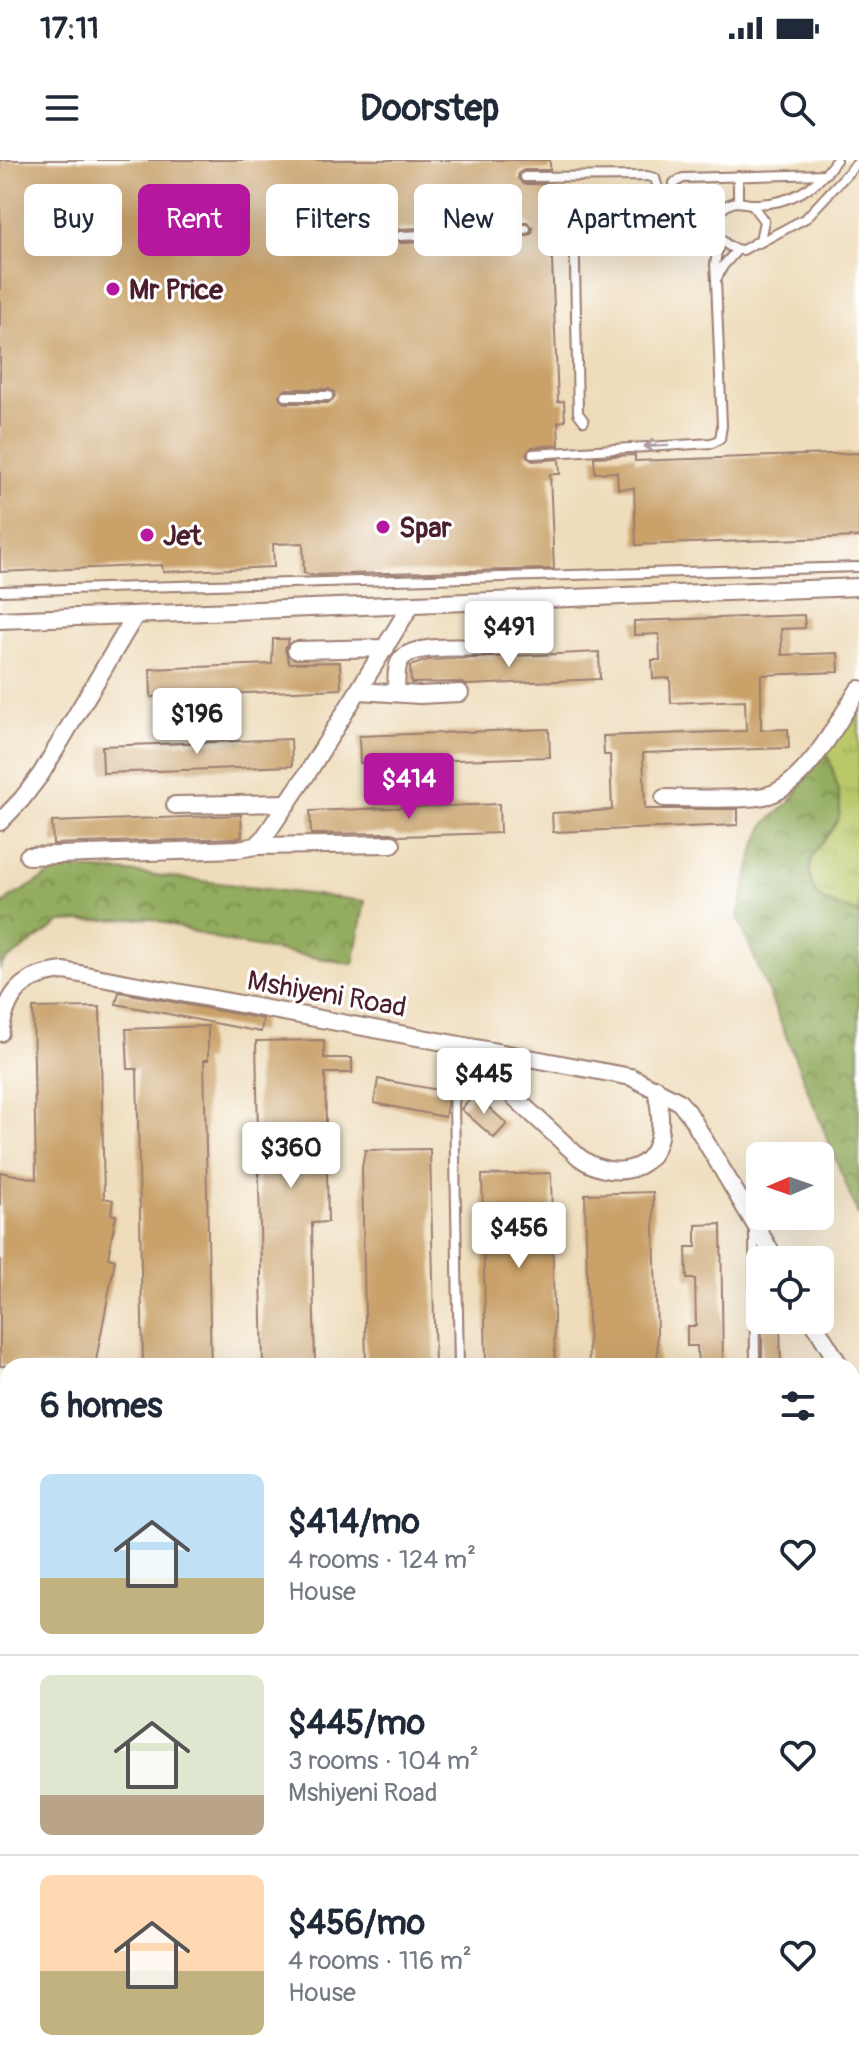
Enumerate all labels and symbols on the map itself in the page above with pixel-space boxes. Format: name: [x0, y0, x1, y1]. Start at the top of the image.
place label: Mr Price: [129, 273, 224, 308]
marker: Mr Price: [104, 280, 122, 298]
one-way arrow: [643, 438, 670, 453]
place label: Spar: [399, 511, 453, 546]
marker: Spar: [374, 518, 392, 536]
place label: Jet: [163, 519, 202, 554]
marker: Jet: [138, 526, 156, 544]
pin: $491: [462, 601, 556, 669]
pin: $196: [150, 688, 244, 756]
pin: $414: [362, 753, 456, 821]
street label: Mshiyeni Road: [244, 963, 409, 1026]
pin: $445: [437, 1048, 531, 1116]
pin: $360: [244, 1122, 338, 1190]
north arrow: [746, 1142, 834, 1230]
pin: $456: [472, 1202, 566, 1270]

